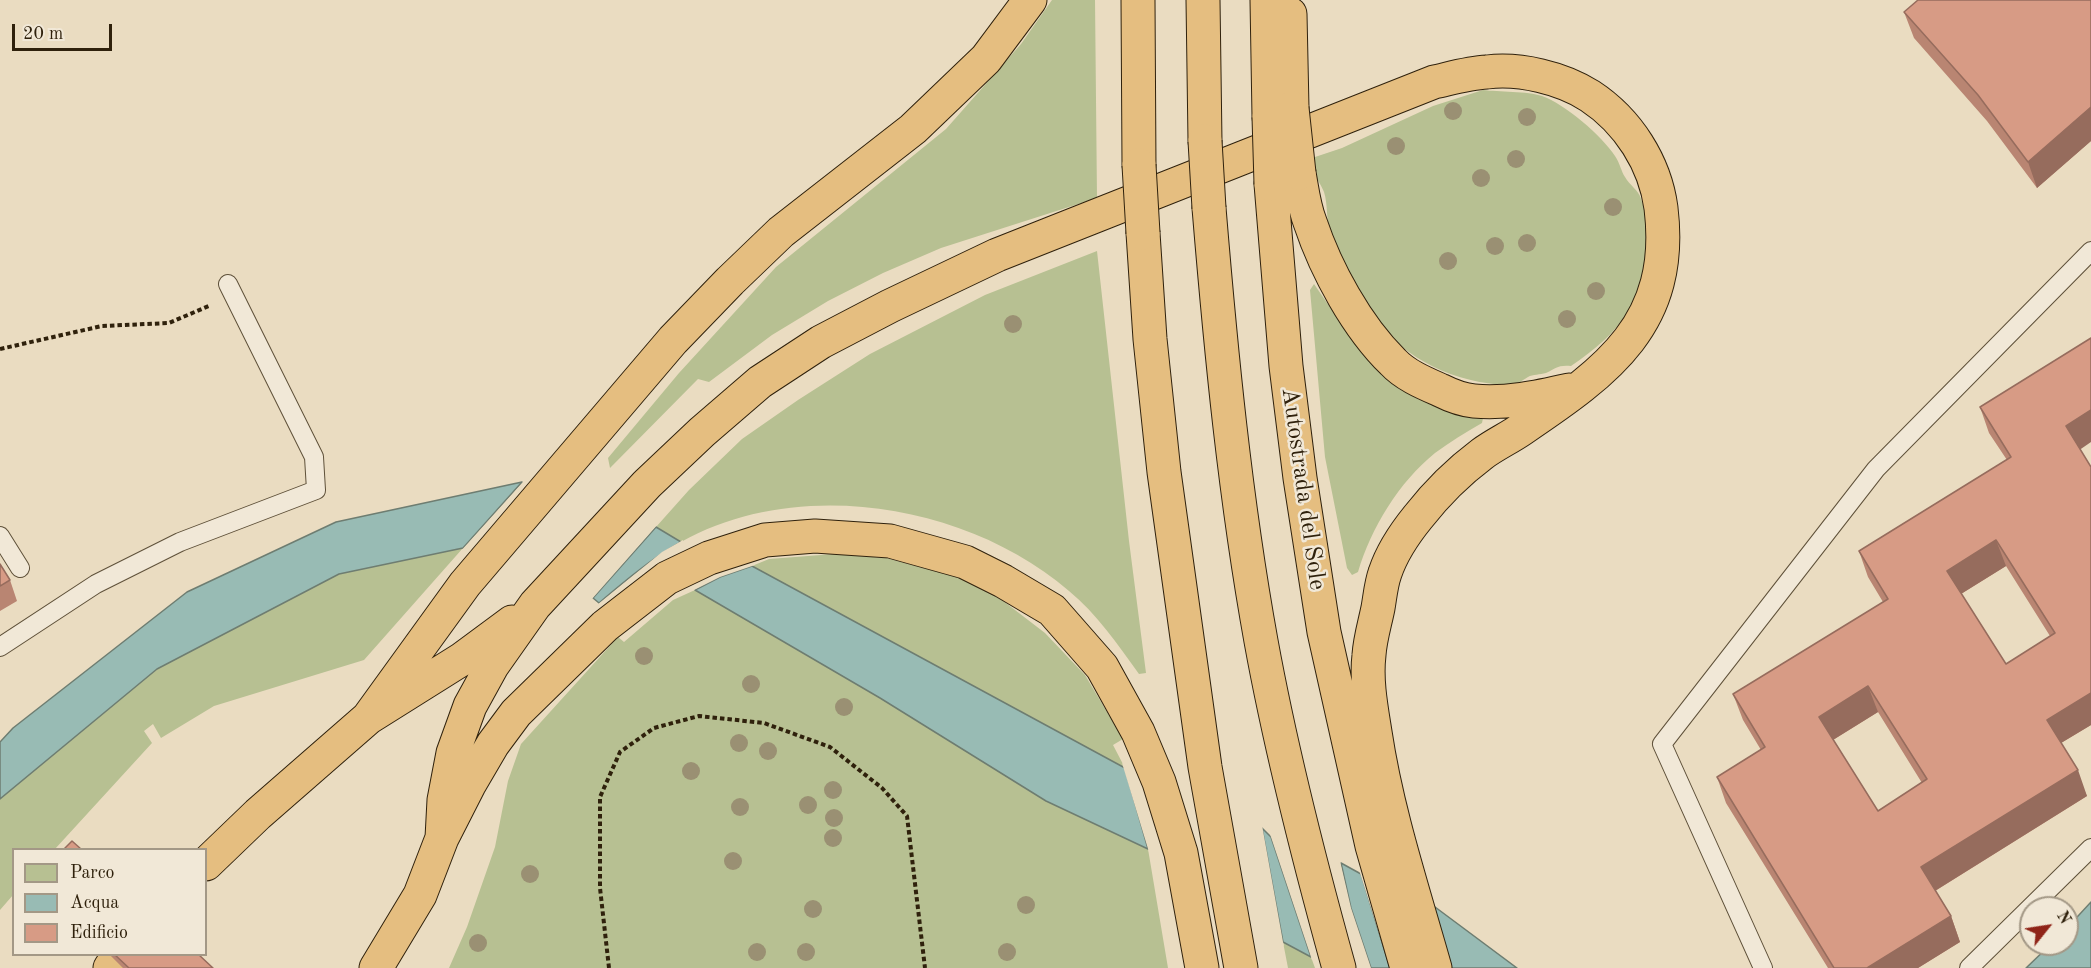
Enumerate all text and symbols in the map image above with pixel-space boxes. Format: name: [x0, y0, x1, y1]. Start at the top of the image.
scale bar: [15, 12, 116, 50]
text: 20 m: [23, 25, 63, 43]
street label: Autostrada del Sole: [1275, 386, 1331, 592]
legend: [12, 848, 207, 956]
text: Parco: [70, 864, 115, 882]
text: Acqua: [70, 894, 119, 912]
north arrow: [2019, 896, 2079, 956]
text: N: [2053, 909, 2073, 927]
text: Edificio: [70, 924, 128, 942]

